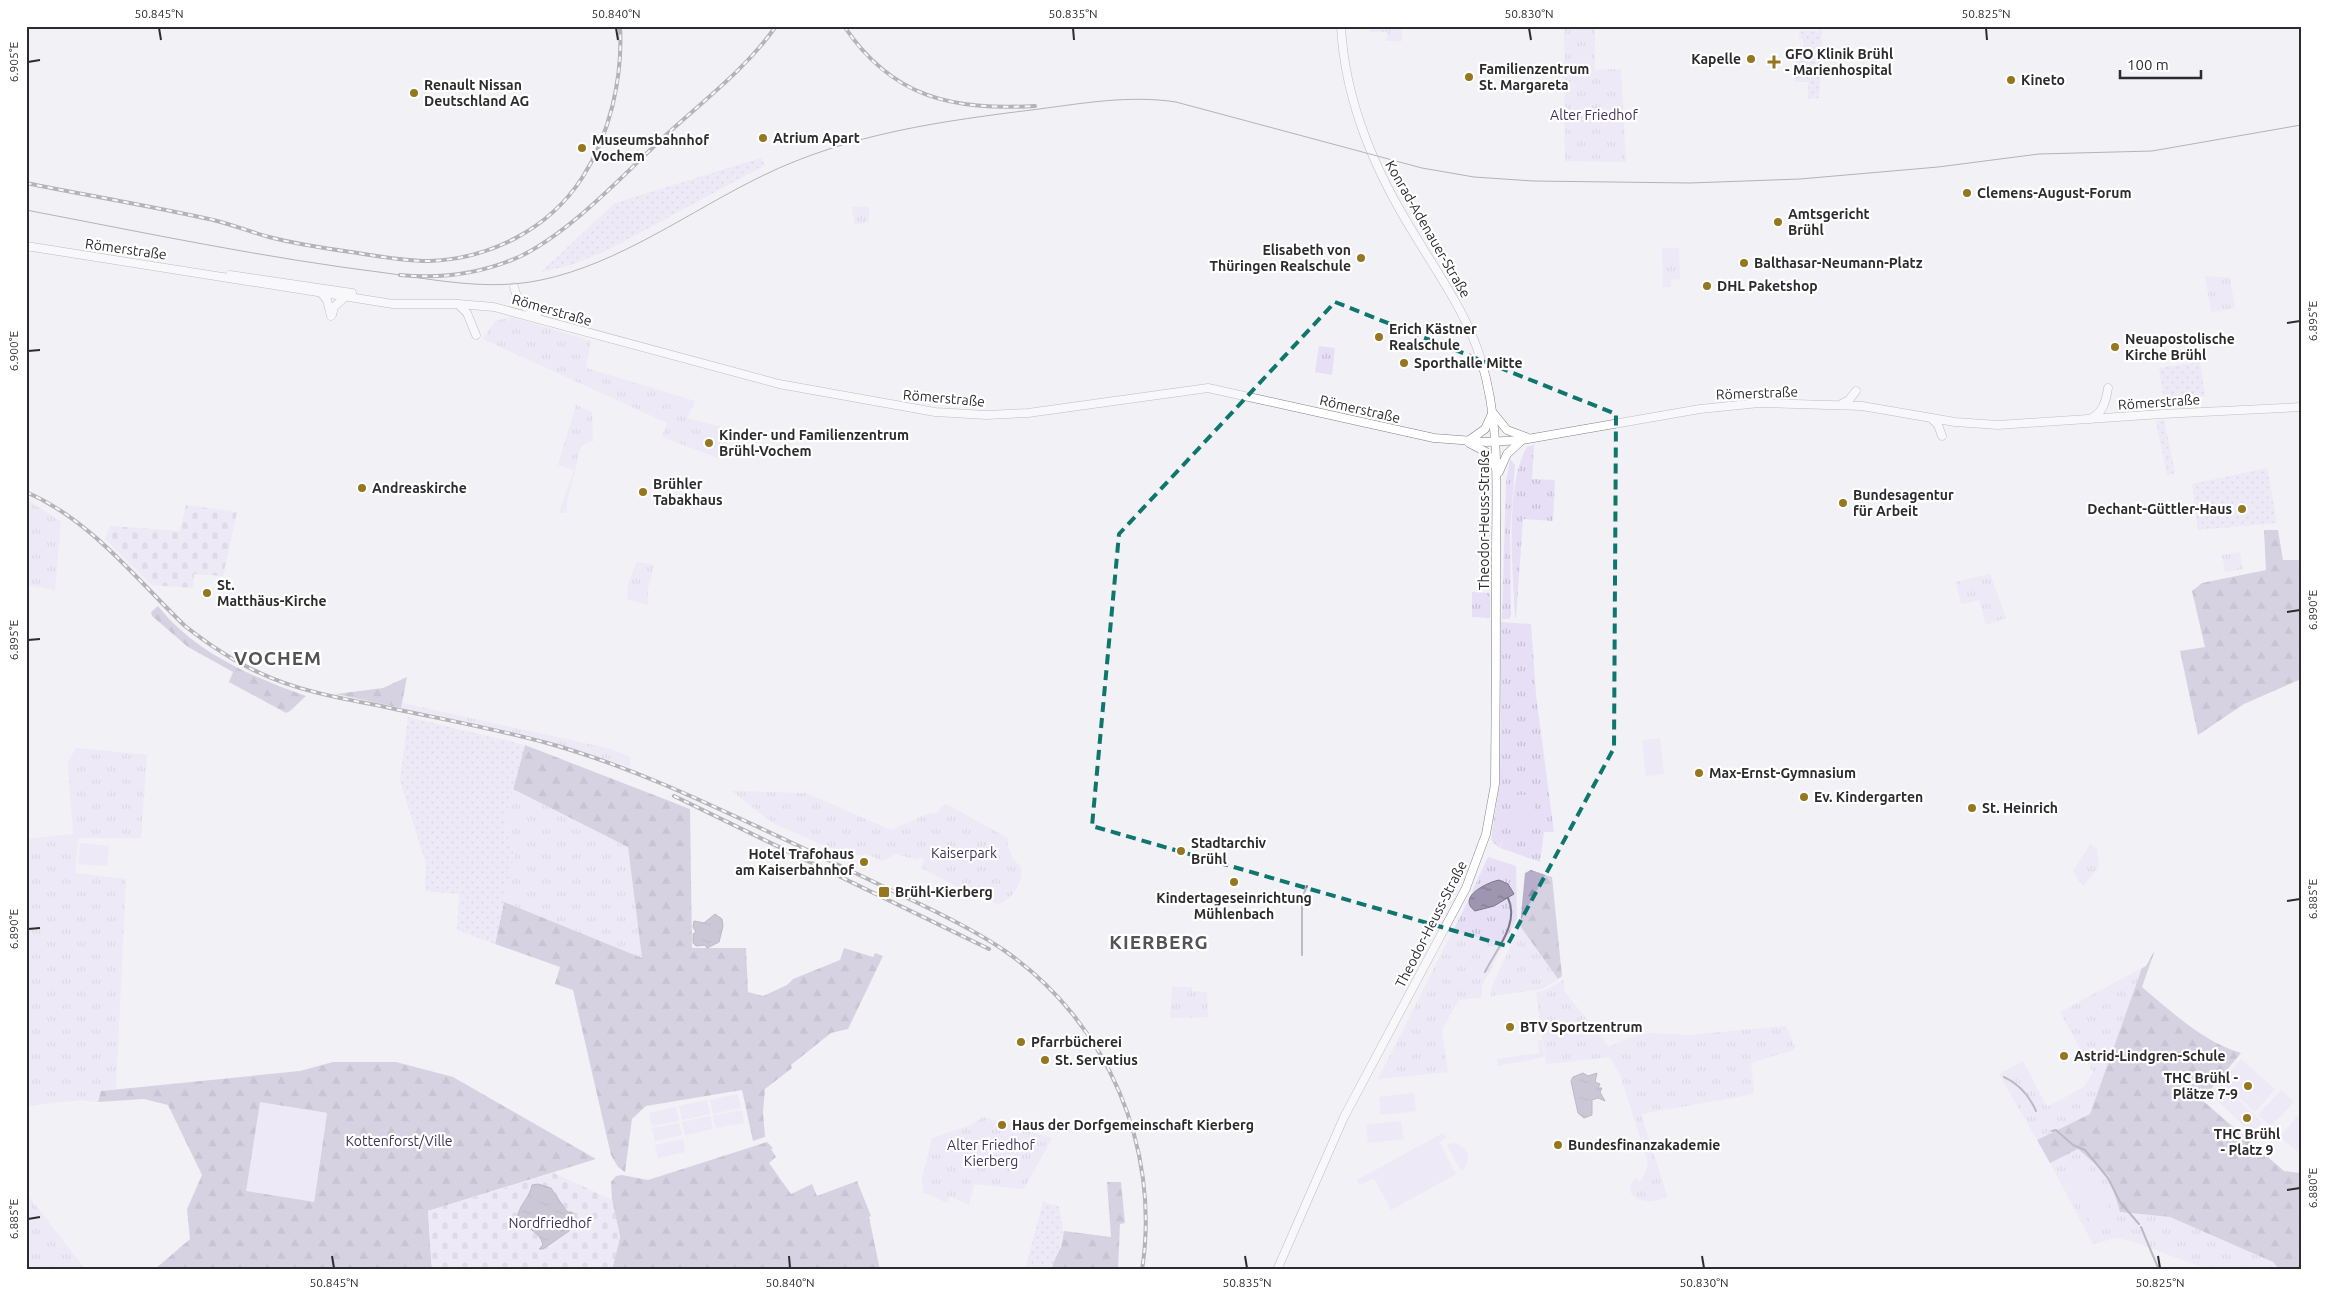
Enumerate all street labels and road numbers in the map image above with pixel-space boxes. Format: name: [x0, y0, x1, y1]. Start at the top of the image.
street label: Konrad-Adenauer-Straße: [1382, 158, 1474, 300]
street label: Römerstraße: [84, 235, 168, 263]
street label: Römerstraße: [510, 291, 594, 329]
street label: Römerstraße: [1716, 384, 1798, 402]
street label: Römerstraße: [902, 386, 986, 410]
street label: Römerstraße: [2117, 391, 2201, 413]
street label: Römerstraße: [1318, 392, 1402, 426]
street label: Theodor-Heuss-Straße: [1476, 450, 1492, 590]
street label: Theodor-Heuss-Straße: [1392, 858, 1470, 990]

